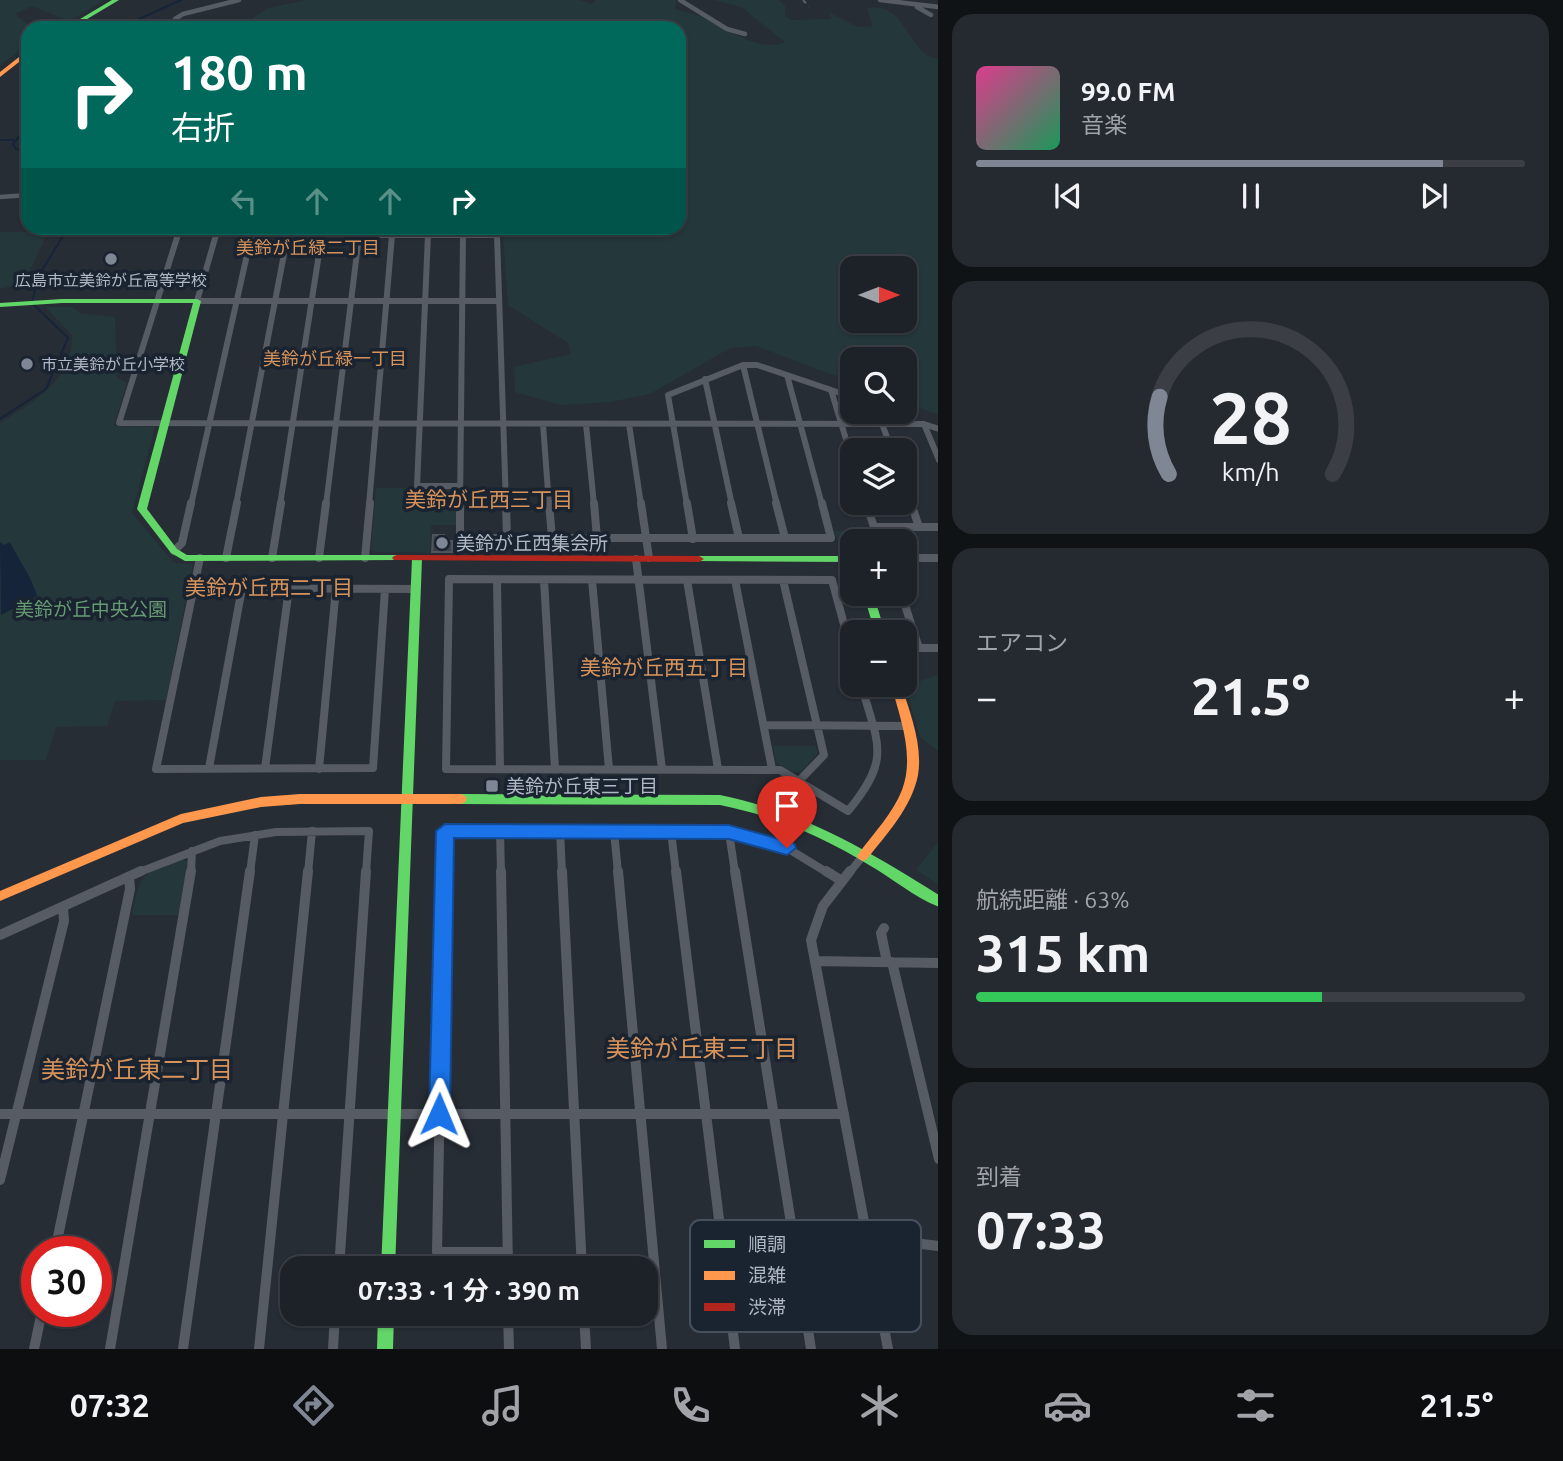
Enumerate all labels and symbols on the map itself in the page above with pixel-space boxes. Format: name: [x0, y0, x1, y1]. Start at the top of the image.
district label: 美鈴が丘緑二丁目: [236, 237, 380, 257]
marker: 広島市立美鈴が丘高等学校: [103, 251, 119, 267]
north arrow: [840, 256, 917, 332]
place label: 広島市立美鈴が丘高等学校: [15, 271, 207, 289]
district label: 美鈴が丘緑一丁目: [263, 348, 407, 368]
place label: 市立美鈴が丘小学校: [41, 355, 185, 373]
marker: 市立美鈴が丘小学校: [19, 356, 35, 372]
district label: 美鈴が丘西三丁目: [405, 487, 573, 511]
place label: 美鈴が丘西集会所: [456, 532, 608, 554]
marker: 美鈴が丘西集会所: [434, 535, 450, 551]
district label: 美鈴が丘西二丁目: [185, 575, 353, 599]
park label: 美鈴が丘中央公園: [15, 598, 167, 620]
district label: 美鈴が丘西五丁目: [580, 655, 748, 679]
place label: 美鈴が丘東三丁目: [506, 775, 658, 797]
pin: [757, 776, 817, 848]
marker: 美鈴が丘東三丁目: [484, 778, 500, 794]
district label: 美鈴が丘東三丁目: [606, 1035, 798, 1062]
district label: 美鈴が丘東二丁目: [41, 1056, 233, 1083]
position arrow: [402, 1077, 476, 1151]
legend: [690, 1220, 921, 1332]
text: 順調: [748, 1233, 786, 1255]
speed limit sign: 30: [21, 1236, 112, 1327]
text: 混雑: [748, 1264, 786, 1286]
text: 渋滞: [748, 1296, 786, 1318]

